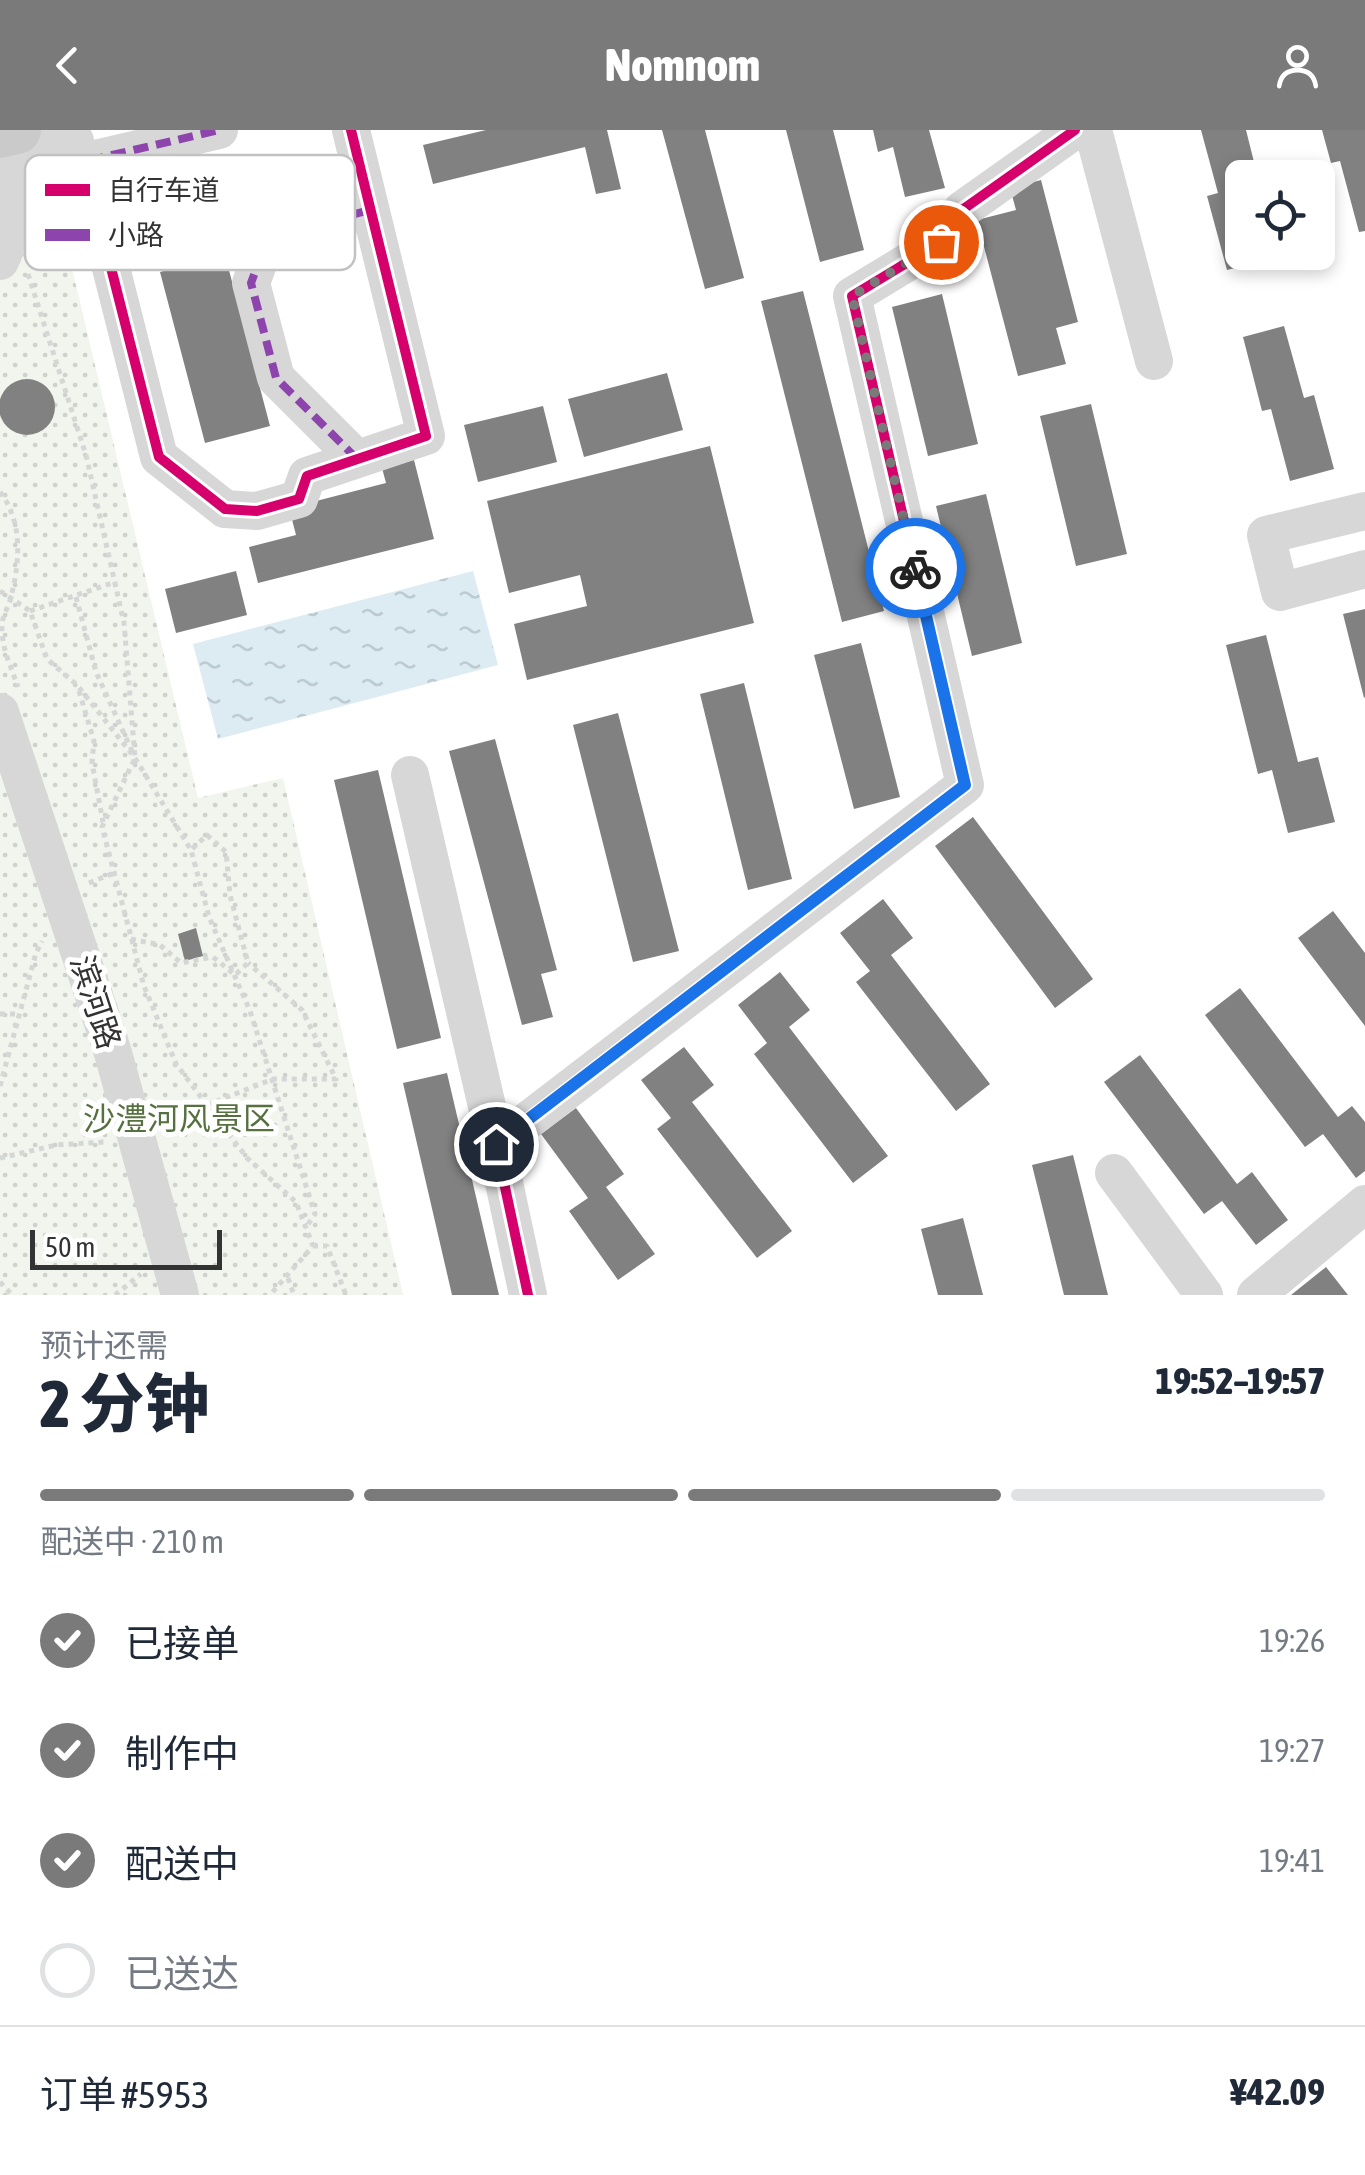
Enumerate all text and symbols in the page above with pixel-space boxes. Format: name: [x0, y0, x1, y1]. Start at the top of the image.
icon: back: [40, 38, 95, 93]
icon: person: [1270, 38, 1325, 93]
text: Nomnom: [605, 39, 760, 91]
legend: [25, 155, 355, 270]
map controls: [1225, 160, 1335, 270]
button: locate: [1225, 160, 1335, 270]
text: 自行车道: [108, 174, 220, 206]
pin: [899, 200, 984, 285]
icon: bag: [914, 215, 969, 270]
text: 小路: [108, 219, 164, 251]
courier: [865, 518, 965, 618]
icon: bike: [888, 541, 943, 596]
street label: 滨河路: [64, 951, 128, 1053]
park label: 沙澧河风景区: [83, 1100, 275, 1137]
pin: [454, 1102, 539, 1187]
icon: home: [469, 1117, 524, 1172]
scale bar: [30, 1225, 222, 1270]
text: 50 m: [45, 1231, 95, 1263]
text: 预计还需: [40, 1327, 168, 1364]
text: 19:52–19:57: [1155, 1359, 1325, 1402]
text: 2 分钟: [40, 1366, 209, 1441]
text: 配送中 · 210 m: [40, 1523, 224, 1560]
icon: check: [40, 1613, 95, 1668]
text: 已接单: [125, 1622, 239, 1665]
text: 19:26: [1259, 1622, 1325, 1659]
icon: check: [40, 1723, 95, 1778]
text: 制作中: [125, 1732, 239, 1775]
text: 19:27: [1259, 1732, 1325, 1769]
icon: check: [40, 1833, 95, 1888]
text: 配送中: [125, 1842, 239, 1885]
text: 19:41: [1259, 1842, 1325, 1879]
text: 已送达: [125, 1952, 239, 1995]
text: ¥42.09: [1230, 2070, 1325, 2113]
text: 订单 #5953: [40, 2073, 209, 2116]

